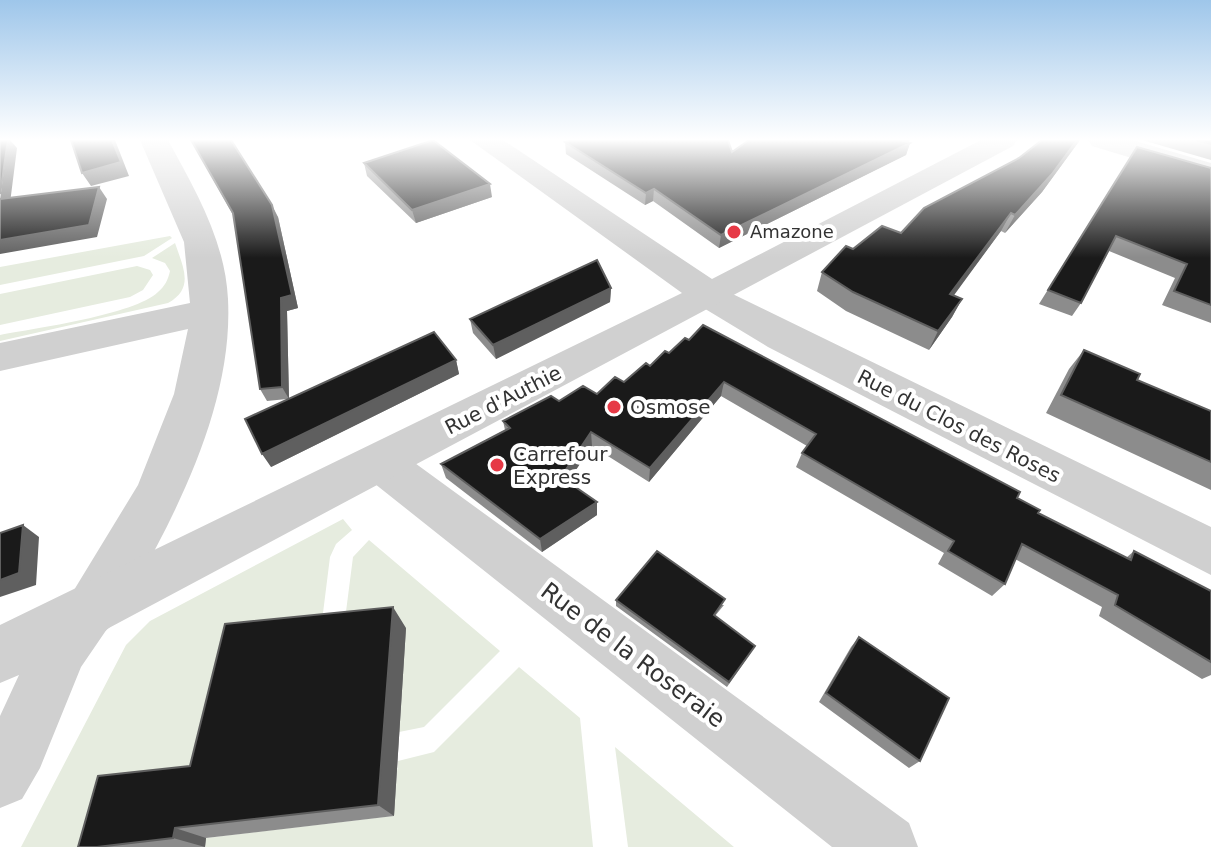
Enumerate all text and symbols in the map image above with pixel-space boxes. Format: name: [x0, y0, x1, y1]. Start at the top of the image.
place label: Amazone: [750, 221, 834, 242]
marker: Amazone: [725, 223, 743, 241]
street label: Rue d'Authie: [441, 360, 565, 440]
street label: Rue du Clos des Roses: [853, 364, 1065, 488]
place label: Osmose: [630, 395, 711, 419]
marker: Osmose: [605, 398, 623, 416]
place label: Carrefour Express: [513, 442, 608, 489]
marker: Carrefour Express: [488, 456, 506, 474]
street label: Rue de la Roseraie: [535, 577, 731, 733]

